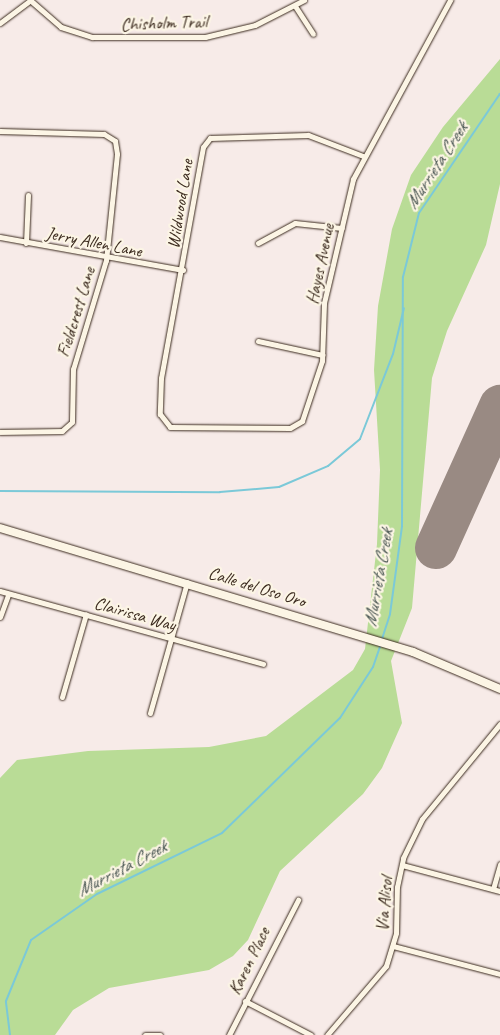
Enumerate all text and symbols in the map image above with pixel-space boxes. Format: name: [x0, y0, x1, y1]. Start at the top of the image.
street label: Chisholm Trail: [120, 11, 208, 35]
water label: Murrieta Creek: [401, 119, 473, 213]
street label: Wildwood Lane: [162, 158, 198, 250]
street label: Jerry Allen Lane: [44, 222, 144, 262]
street label: Hayes Avenue: [301, 222, 339, 306]
street label: Fieldcrest Lane: [52, 265, 100, 359]
water label: Murrieta Creek: [359, 528, 399, 628]
street label: Calle del Oso Oro: [206, 562, 308, 612]
street label: Clairissa Way: [92, 592, 178, 636]
water label: Murrieta Creek: [73, 836, 171, 902]
street label: Via Alisol: [371, 876, 397, 932]
street label: Karen Place: [223, 924, 275, 998]

